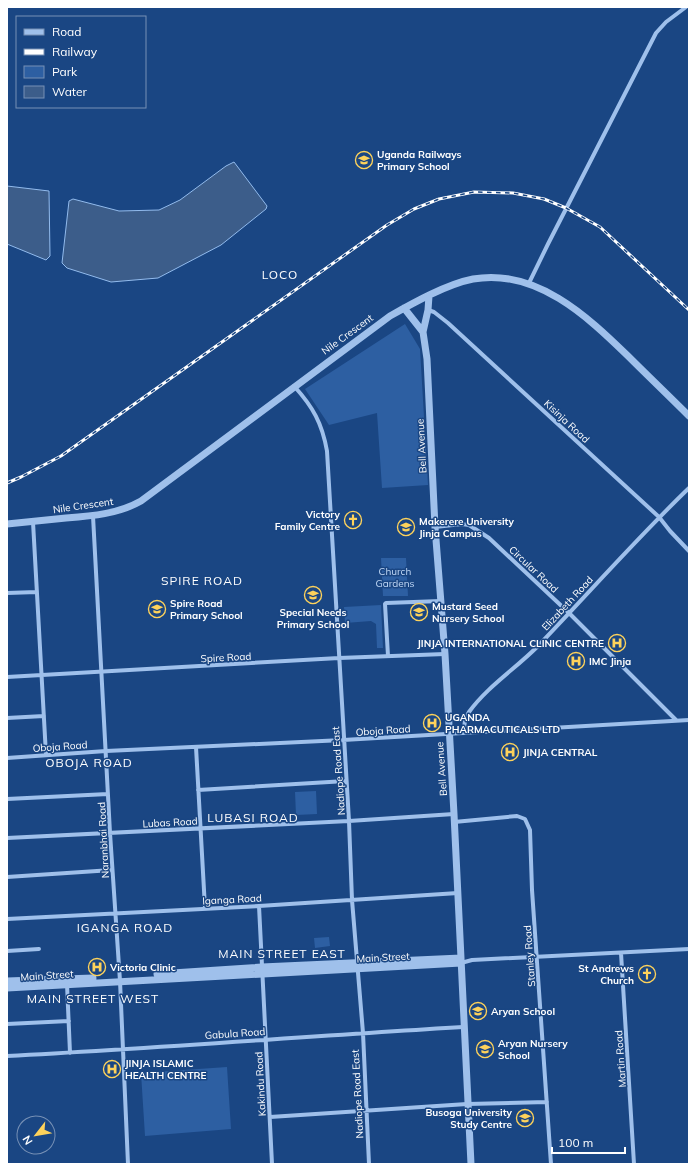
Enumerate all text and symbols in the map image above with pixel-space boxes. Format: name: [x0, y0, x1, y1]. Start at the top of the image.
legend: [16, 16, 146, 108]
text: Road: [52, 24, 81, 39]
text: Railway: [52, 44, 98, 59]
text: Park: [52, 64, 78, 79]
text: Water: [52, 84, 88, 99]
place label: Uganda Railways Primary School: [377, 148, 462, 173]
school or university icon: Uganda Railways Primary School: [354, 150, 374, 170]
district label: LOCO: [262, 267, 298, 282]
street label: Nile Crescent: [319, 311, 376, 358]
street label: Kisinja Road: [541, 397, 592, 446]
street label: Bell Avenue: [414, 418, 429, 474]
street label: Nile Crescent: [52, 495, 115, 516]
place label: Victory Family Centre: [275, 508, 341, 533]
church icon: Victory Family Centre: [343, 510, 363, 530]
place label: Makerere University Jinja Campus: [419, 515, 514, 540]
school or university icon: Makerere University Jinja Campus: [396, 517, 416, 537]
street label: Circular Road: [506, 543, 561, 595]
park label: Church Gardens: [375, 565, 415, 590]
district label: SPIRE ROAD: [161, 573, 243, 588]
street label: Elizabeth Road: [539, 573, 596, 633]
school or university icon: Special Needs Primary School: [303, 585, 323, 605]
place label: Spire Road Primary School: [170, 597, 243, 622]
school or university icon: Spire Road Primary School: [147, 599, 167, 619]
place label: Mustard Seed Nursery School: [432, 600, 504, 625]
school or university icon: Mustard Seed Nursery School: [409, 602, 429, 622]
place label: Special Needs Primary School: [277, 606, 349, 631]
hospital icon: JINJA INTERNATIONAL CLINIC CENTRE: [607, 633, 627, 653]
place label: JINJA INTERNATIONAL CLINIC CENTRE: [417, 637, 604, 650]
street label: Spire Road: [200, 650, 252, 665]
hospital icon: IMC Jinja: [566, 651, 586, 671]
place label: IMC Jinja: [589, 655, 631, 668]
place label: UGANDA PHARMACUTICALS LTD: [445, 711, 561, 736]
hospital icon: UGANDA PHARMACUTICALS LTD: [422, 713, 442, 733]
street label: Oboja Road: [355, 722, 411, 739]
street label: Nadiope Road East: [329, 726, 348, 816]
street label: Oboja Road: [32, 738, 88, 755]
street label: Bell Avenue: [433, 741, 450, 797]
hospital icon: JINJA CENTRAL: [500, 742, 520, 762]
place label: JINJA CENTRAL: [523, 746, 598, 759]
district label: OBOJA ROAD: [45, 755, 133, 770]
street label: Naranbhai Road: [95, 802, 112, 878]
district label: LUBASI ROAD: [207, 810, 299, 825]
street label: Lubas Road: [142, 815, 198, 830]
street label: Iganga Road: [202, 891, 262, 908]
district label: IGANGA ROAD: [77, 920, 173, 935]
street label: Stanley Road: [521, 925, 538, 987]
district label: MAIN STREET EAST: [218, 946, 346, 961]
street label: Main Street: [356, 950, 410, 965]
hospital icon: Victoria Clinic: [87, 957, 107, 977]
place label: Victoria Clinic: [109, 961, 176, 974]
place label: St Andrews Church: [578, 962, 634, 987]
church icon: St Andrews Church: [637, 964, 657, 984]
street label: Main Street: [20, 967, 74, 984]
district label: MAIN STREET WEST: [27, 991, 159, 1006]
school or university icon: Aryan School: [468, 1001, 488, 1021]
place label: Aryan School: [491, 1005, 555, 1018]
street label: Gabula Road: [204, 1025, 266, 1042]
street label: Martin Road: [612, 1030, 629, 1088]
place label: Aryan Nursery School: [498, 1037, 568, 1062]
school or university icon: Aryan Nursery School: [475, 1039, 495, 1059]
street label: Nadiope Road East: [349, 1049, 366, 1139]
street label: Kakindu Road: [252, 1051, 269, 1117]
place label: JINJA ISLAMIC HEALTH CENTRE: [125, 1057, 207, 1082]
hospital icon: JINJA ISLAMIC HEALTH CENTRE: [102, 1059, 122, 1079]
place label: Busoga University Study Centre: [425, 1106, 513, 1131]
school or university icon: Busoga University Study Centre: [515, 1108, 535, 1128]
north arrow: [16, 1115, 56, 1155]
scale bar: [552, 1129, 625, 1155]
text: N: [19, 1133, 36, 1147]
text: 100 m: [558, 1135, 593, 1150]

